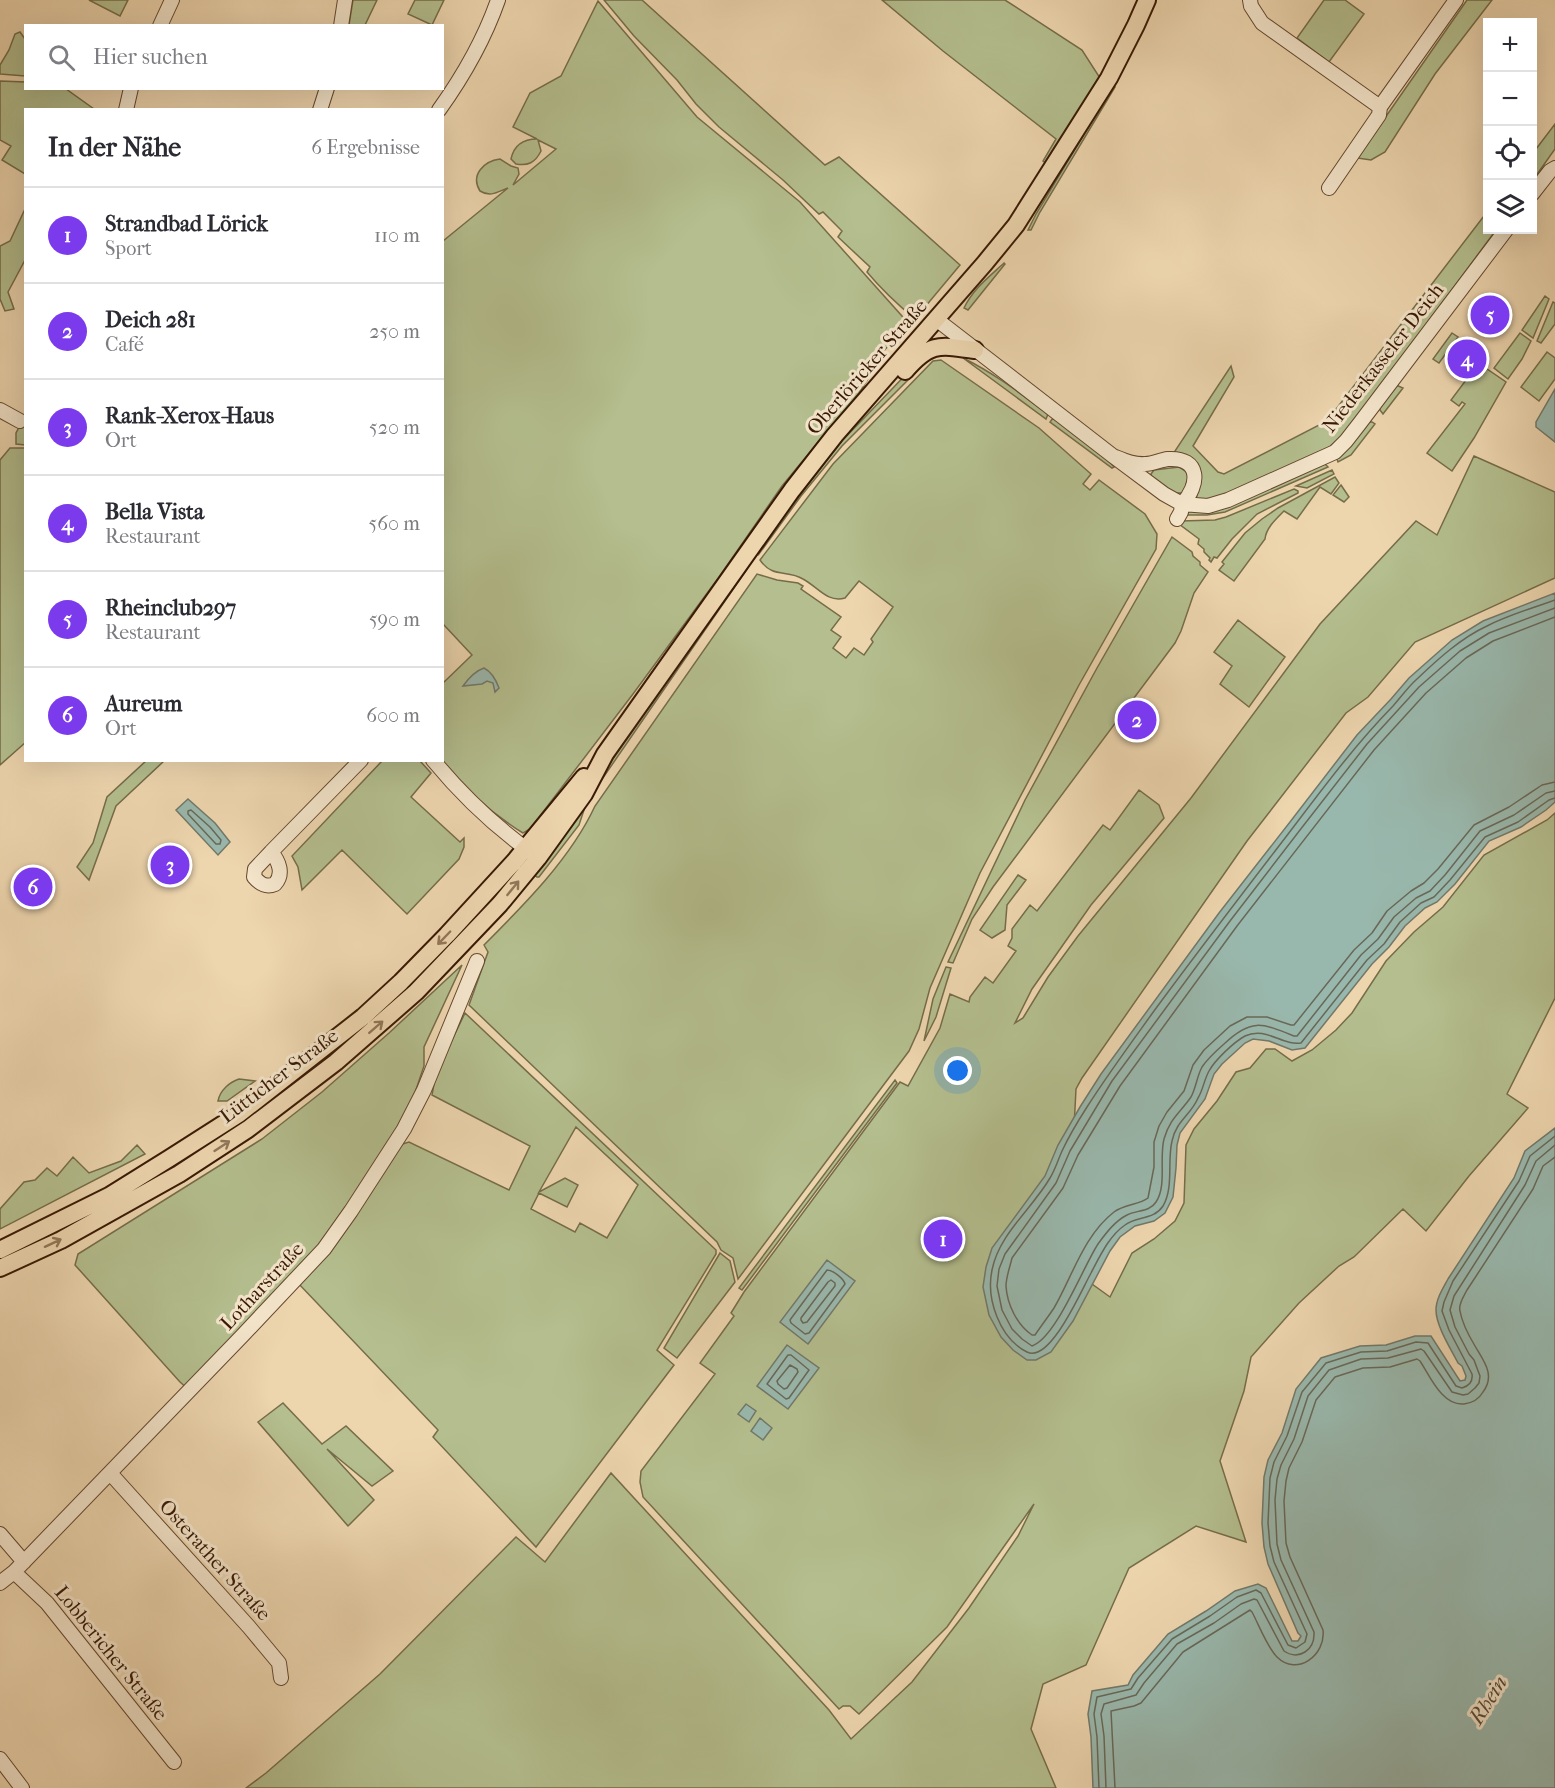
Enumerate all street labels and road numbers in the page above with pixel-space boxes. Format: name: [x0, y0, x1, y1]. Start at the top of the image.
street label: Niederkasseler Deich: [1318, 278, 1449, 437]
street label: Oberlöricker Straße: [802, 295, 932, 439]
street label: Lütticher Straße: [215, 1024, 343, 1128]
street label: Lotharstraße: [216, 1237, 308, 1335]
street label: Osterather Straße: [155, 1495, 275, 1625]
street label: Lobbericher Straße: [50, 1581, 172, 1725]

